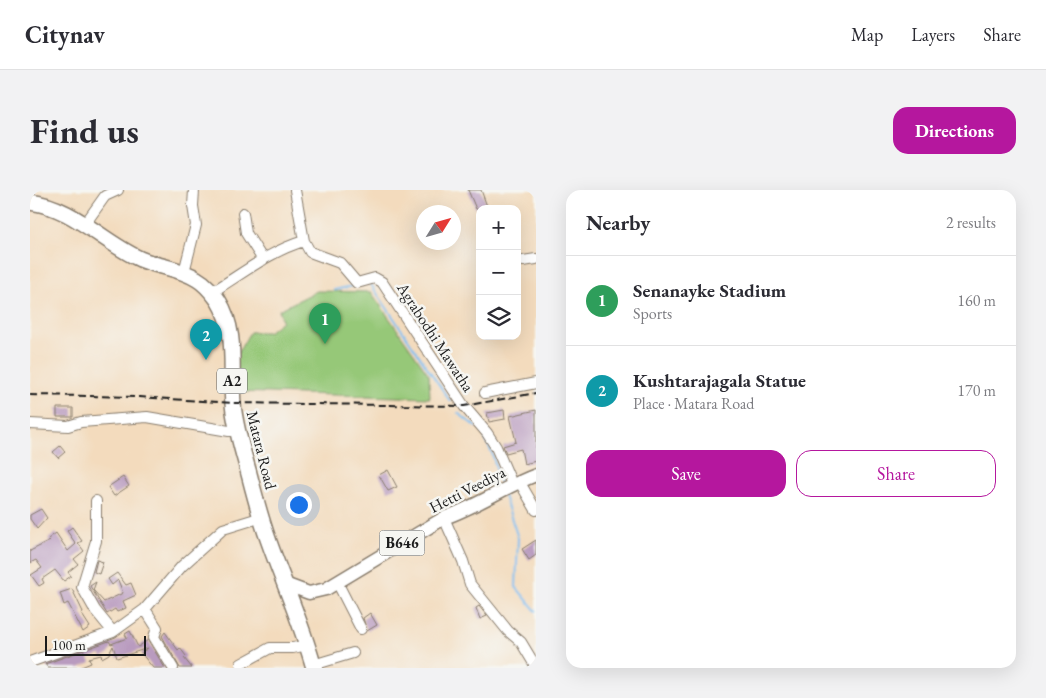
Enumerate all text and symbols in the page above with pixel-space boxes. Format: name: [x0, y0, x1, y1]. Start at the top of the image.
text: Citynav: [25, 19, 105, 50]
text: Map: [851, 23, 883, 46]
text: Layers: [911, 23, 955, 46]
text: Share: [983, 23, 1021, 46]
button: Directions: [893, 107, 1016, 154]
text: Find us: [30, 108, 139, 153]
north arrow: [416, 205, 461, 250]
map controls: [476, 205, 521, 340]
button: +: [476, 205, 521, 250]
text: Nearby: [586, 209, 650, 236]
text: 2 results: [946, 212, 996, 233]
button: −: [476, 250, 521, 295]
street label: Agrabodhi Mawatha: [392, 278, 479, 396]
text: Senanayke Stadium: [633, 278, 786, 303]
text: 1: [598, 290, 606, 311]
text: 160 m: [957, 290, 996, 311]
button: layers: [476, 295, 521, 340]
pin: 1: [309, 303, 341, 344]
text: Sports: [633, 303, 672, 324]
pin: 2: [190, 319, 222, 360]
road number: A2: [217, 368, 247, 394]
text: Kushtarajagala Statue: [633, 368, 806, 393]
text: 2: [598, 380, 606, 401]
text: 170 m: [957, 380, 996, 401]
text: Place · Matara Road: [633, 393, 754, 414]
street label: Matara Road: [242, 409, 282, 492]
button: Save: [586, 450, 786, 497]
button: Share: [796, 450, 996, 497]
street label: Hetti Veediya: [426, 461, 509, 518]
your location: [286, 492, 312, 518]
road number: B646: [380, 530, 424, 556]
scale bar: [45, 633, 146, 656]
text: 100 m: [52, 636, 86, 654]

